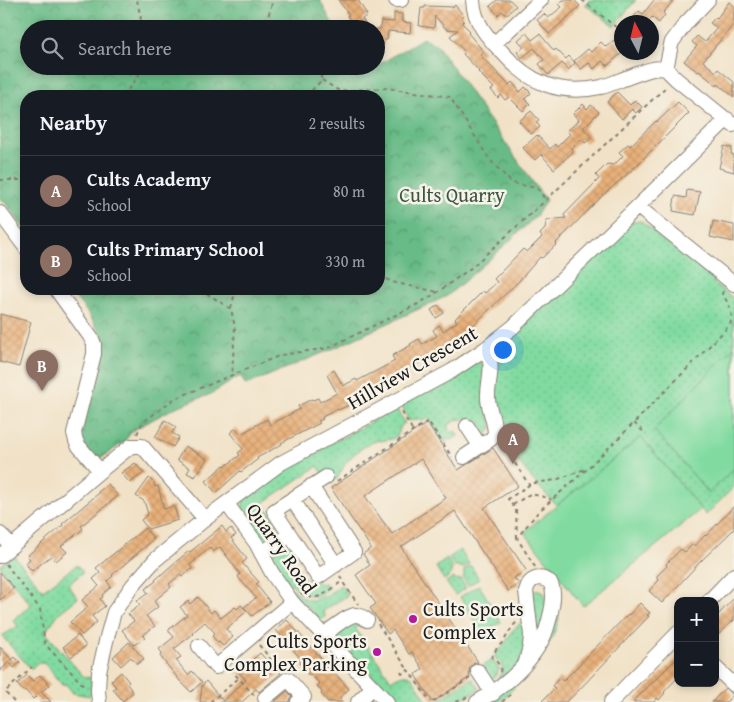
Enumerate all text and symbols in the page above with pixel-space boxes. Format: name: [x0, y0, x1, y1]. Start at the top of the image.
north arrow: [614, 15, 659, 60]
search box: [20, 20, 385, 75]
icon: search: [38, 34, 66, 62]
text: Search here: [78, 34, 172, 62]
text: Nearby: [40, 107, 107, 138]
text: 2 results: [308, 111, 365, 135]
text: Cults Academy: [87, 165, 211, 193]
text: A: [51, 179, 61, 203]
text: 80 m: [333, 179, 365, 203]
park label: Cults Quarry: [399, 180, 505, 209]
text: School: [87, 193, 131, 217]
text: Cults Primary School: [87, 235, 264, 263]
text: B: [51, 249, 61, 273]
text: 330 m: [325, 249, 365, 273]
text: School: [87, 263, 131, 287]
street label: Hillview Crescent: [341, 318, 483, 416]
your location: [490, 337, 516, 363]
pin: B: [26, 350, 58, 391]
pin: A: [497, 423, 529, 464]
street label: Quarry Road: [240, 497, 324, 600]
place label: Cults Sports Complex: [423, 594, 524, 646]
map controls: [674, 597, 719, 687]
button: +: [674, 597, 719, 642]
marker: Cults Sports Complex: [407, 613, 419, 625]
place label: Cults Sports Complex Parking: [224, 626, 367, 678]
button: −: [674, 642, 719, 687]
marker: Cults Sports Complex Parking: [371, 646, 383, 658]

